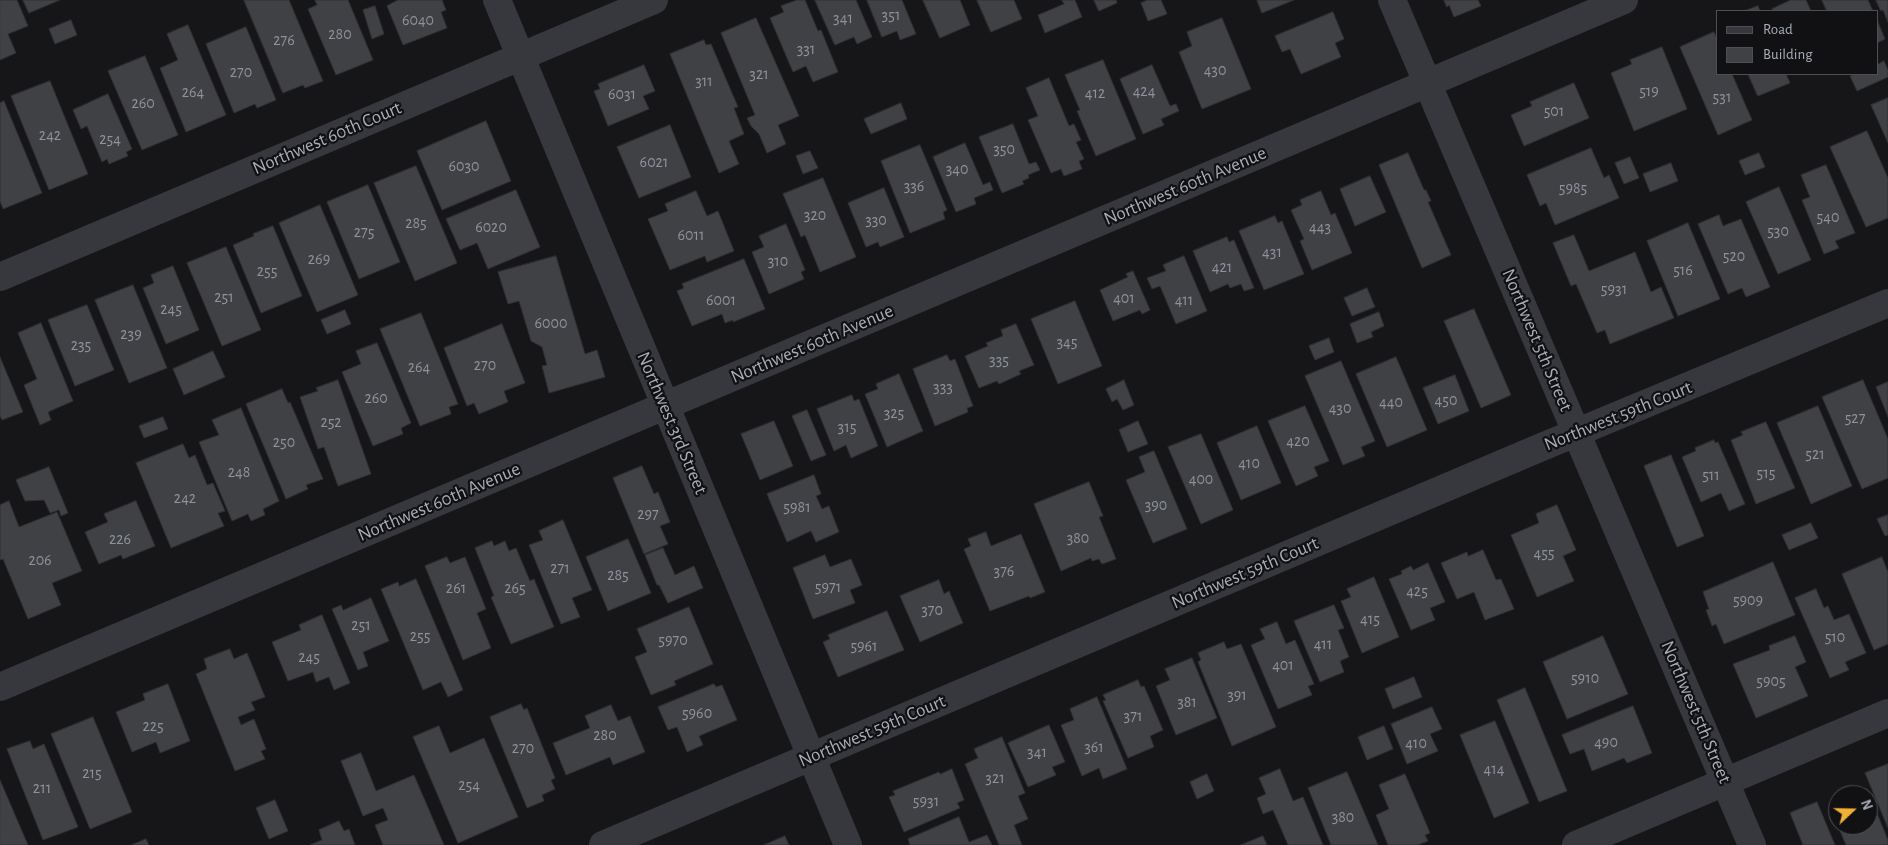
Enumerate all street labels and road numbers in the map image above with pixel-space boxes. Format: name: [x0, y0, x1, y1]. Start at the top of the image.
street label: Northwest 60th Court: [249, 96, 405, 180]
street label: Northwest 60th Avenue: [1100, 141, 1270, 231]
street label: Northwest 5th Street: [1497, 265, 1577, 415]
street label: Northwest 60th Avenue: [727, 299, 897, 389]
street label: Northwest 3rd Street: [632, 348, 712, 498]
street label: Northwest 59th Court: [1541, 376, 1695, 456]
street label: Northwest 60th Avenue: [354, 457, 524, 547]
street label: Northwest 59th Court: [1168, 532, 1322, 614]
street label: Northwest 5th Street: [1656, 637, 1736, 787]
street label: Northwest 59th Court: [795, 690, 949, 772]

